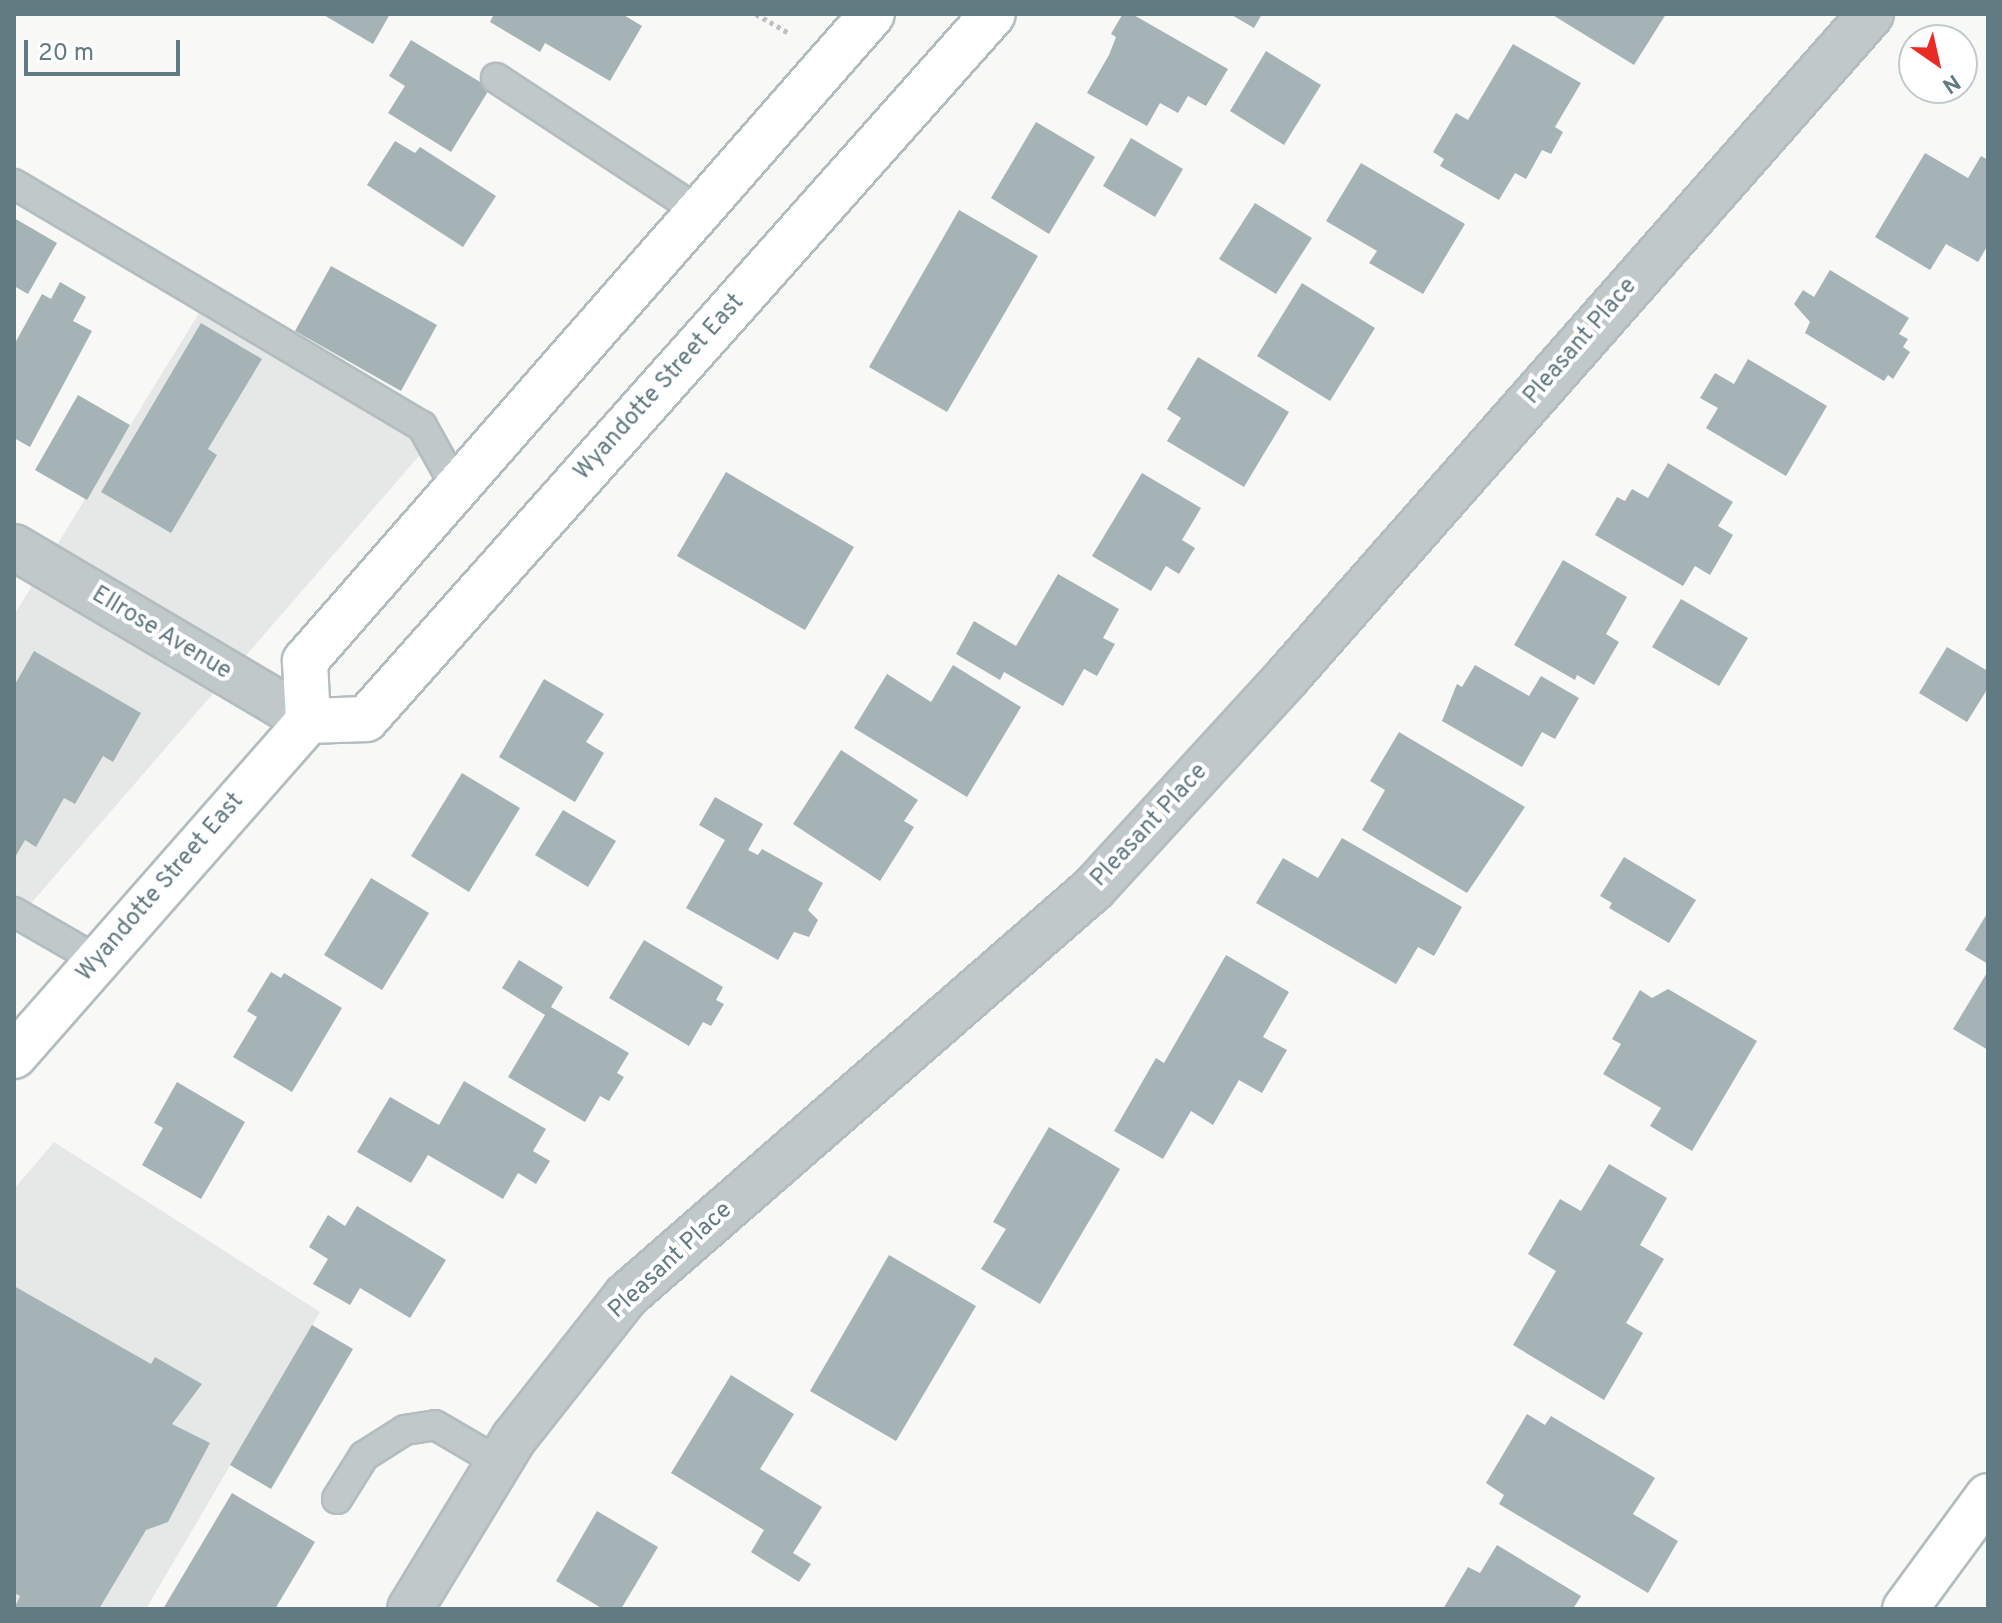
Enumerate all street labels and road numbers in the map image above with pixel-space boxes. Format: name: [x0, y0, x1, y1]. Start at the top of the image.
street label: Pleasant Place: [1518, 273, 1644, 411]
street label: Wyandotte Street East: [569, 289, 751, 487]
street label: Ellrose Avenue: [86, 581, 236, 687]
street label: Pleasant Place: [1086, 758, 1214, 894]
street label: Wyandotte Street East: [71, 788, 251, 988]
street label: Pleasant Place: [603, 1197, 739, 1325]

